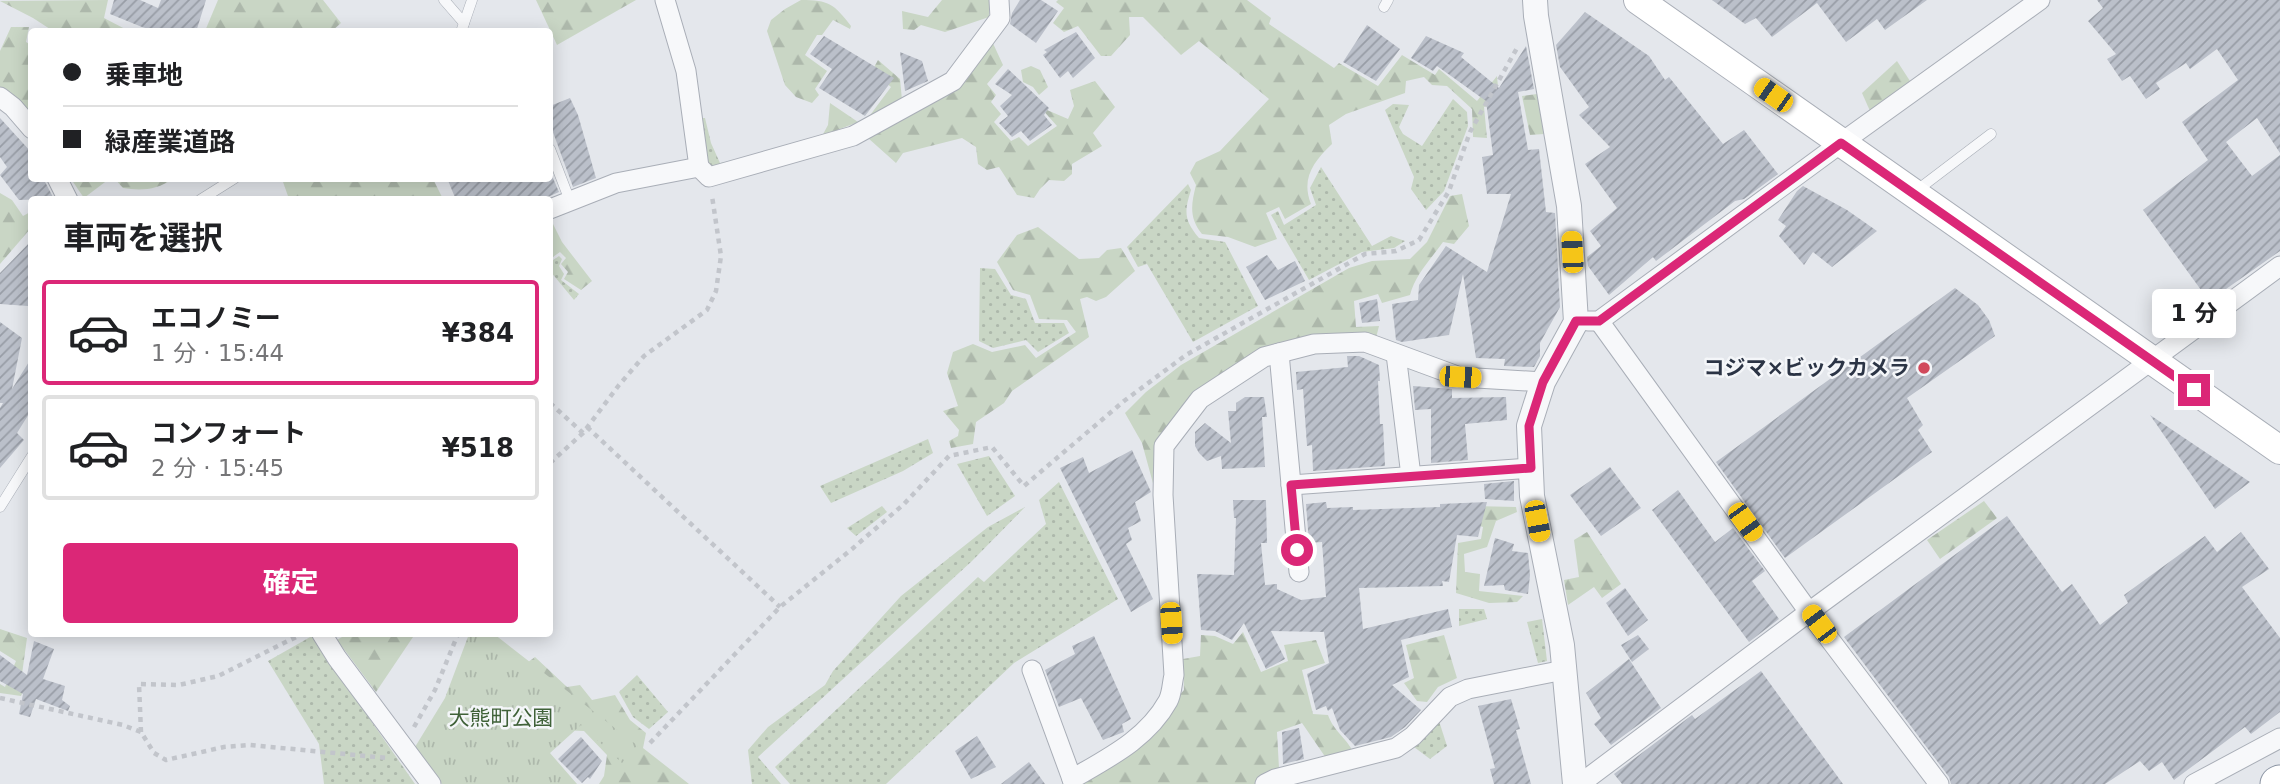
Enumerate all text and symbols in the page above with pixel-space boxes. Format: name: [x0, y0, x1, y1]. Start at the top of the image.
text: 乗車地: [105, 60, 183, 90]
car: [1750, 74, 1797, 116]
text: 緑産業道路: [105, 127, 235, 157]
text: 車両を選択: [63, 219, 223, 257]
car: [1561, 230, 1584, 274]
callout: 1 分: [2152, 288, 2236, 338]
text: 1 分: [2170, 300, 2218, 326]
icon: car: [67, 301, 130, 364]
text: エコノミー: [151, 303, 281, 333]
text: ¥384: [442, 318, 514, 348]
text: 1 分 · 15:44: [151, 340, 284, 366]
place label: コジマ×ビックカメラ: [1703, 356, 1910, 380]
marker: コジマ×ビックカメラ: [1916, 360, 1932, 376]
car: [1439, 365, 1482, 389]
route end: [2178, 374, 2210, 406]
icon: car: [67, 416, 130, 479]
text: コンフォート: [151, 418, 306, 448]
text: ¥518: [442, 433, 514, 463]
text: 2 分 · 15:45: [151, 455, 284, 481]
car: [1523, 498, 1552, 544]
car: [1725, 499, 1766, 545]
route start: [1281, 534, 1313, 566]
button: 確定: [63, 543, 518, 623]
car: [1160, 601, 1183, 645]
car: [1798, 601, 1841, 647]
park label: 大熊町公園: [449, 706, 554, 730]

